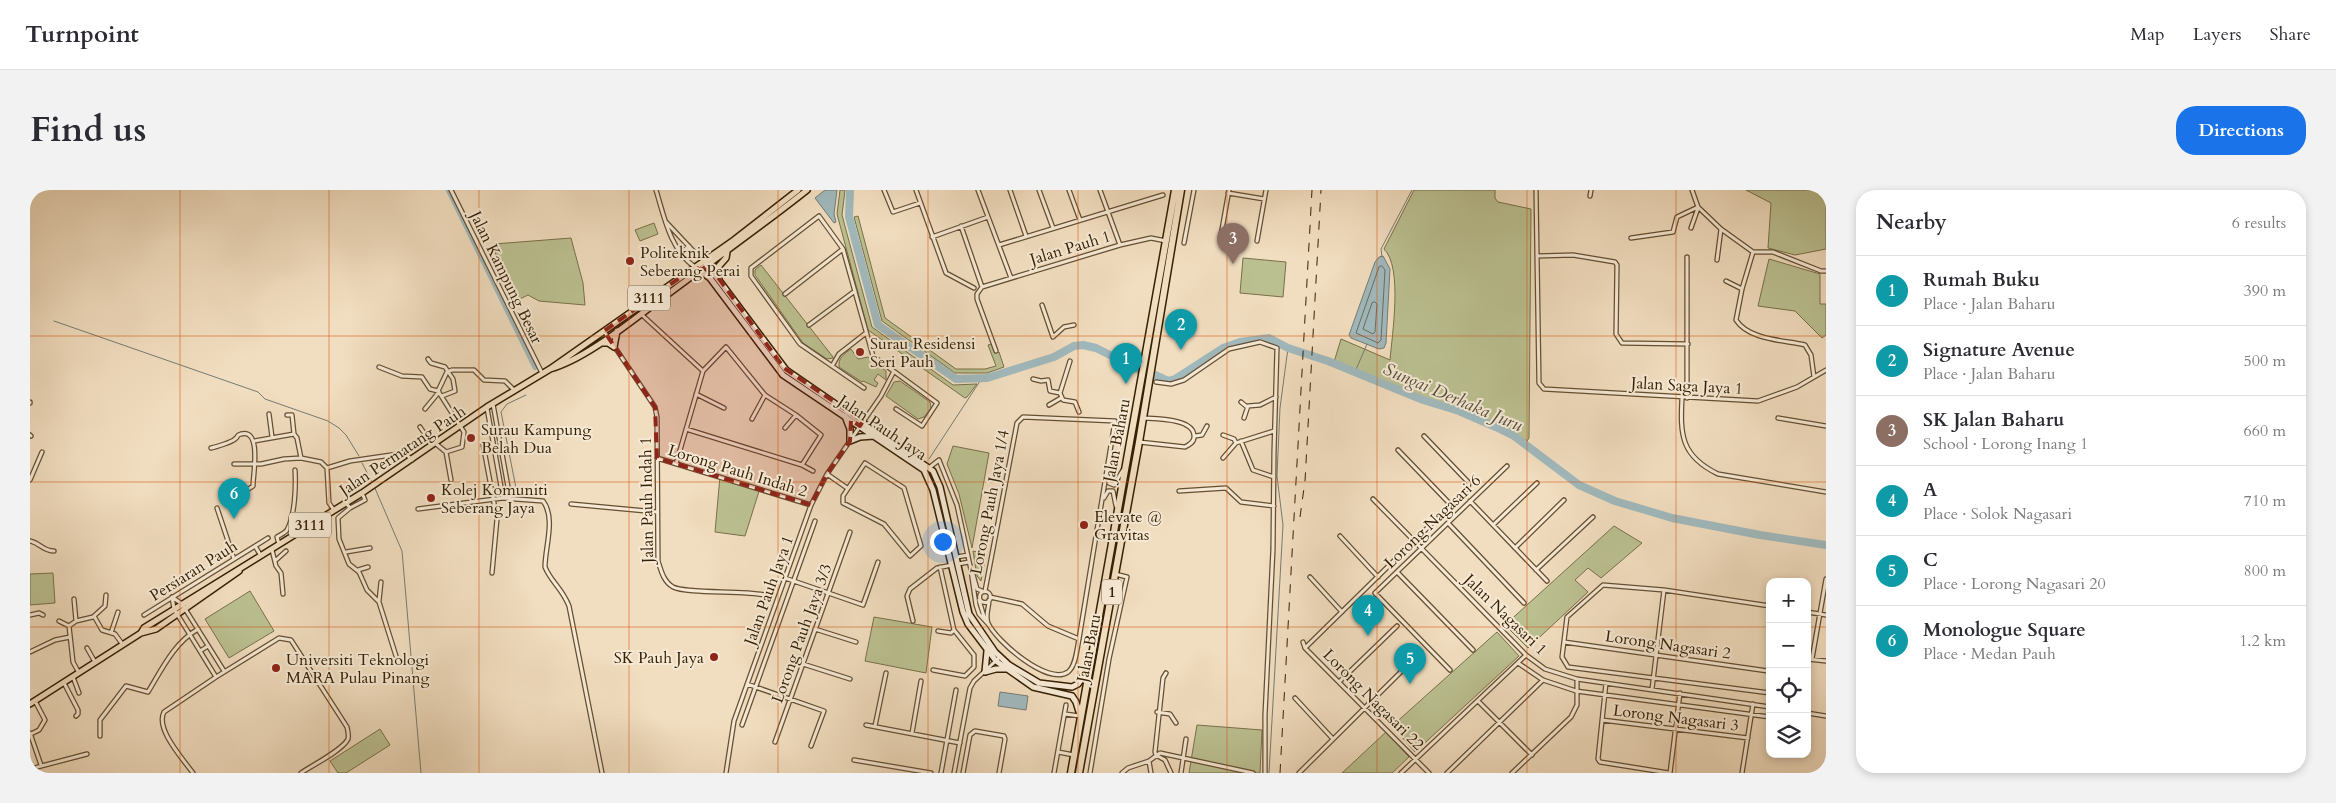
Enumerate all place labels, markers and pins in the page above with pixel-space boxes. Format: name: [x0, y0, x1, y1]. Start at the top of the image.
pin: 3: [1217, 223, 1249, 264]
place label: Politeknik Seberang Perai: [640, 242, 741, 282]
marker: Politeknik Seberang Perai: [624, 255, 636, 267]
pin: 2: [1165, 309, 1197, 350]
place label: Surau Residensi Seri Pauh: [870, 333, 976, 373]
pin: 1: [1110, 343, 1142, 384]
marker: Surau Residensi Seri Pauh: [854, 346, 866, 358]
place label: Surau Kampung Belah Dua: [481, 419, 591, 459]
marker: Surau Kampung Belah Dua: [465, 432, 477, 444]
pin: 6: [218, 478, 250, 519]
place label: Kolej Komuniti Seberang Jaya: [441, 479, 548, 519]
marker: Kolej Komuniti Seberang Jaya: [425, 492, 437, 504]
place label: Elevate @ Gravitas: [1094, 506, 1162, 546]
marker: Elevate @ Gravitas: [1078, 519, 1090, 531]
pin: 4: [1352, 595, 1384, 636]
pin: 5: [1394, 643, 1426, 684]
place label: SK Pauh Jaya: [614, 647, 704, 669]
place label: Universiti Teknologi MARA Pulau Pinang: [286, 649, 430, 689]
marker: SK Pauh Jaya: [708, 651, 720, 663]
marker: Universiti Teknologi MARA Pulau Pinang: [270, 662, 282, 674]

